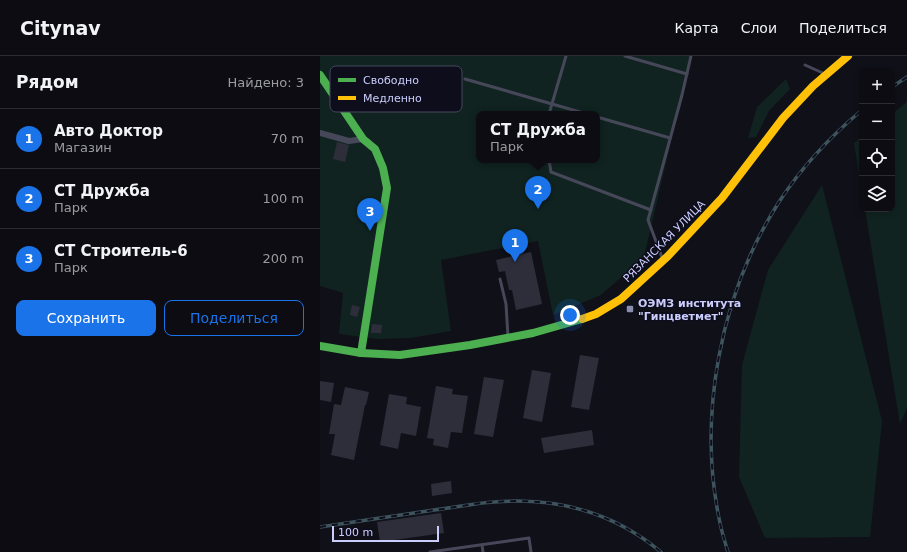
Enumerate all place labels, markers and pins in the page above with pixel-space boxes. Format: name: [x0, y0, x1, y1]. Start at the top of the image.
pin: 2: [525, 176, 551, 209]
pin: 3: [357, 198, 383, 231]
pin: 1: [502, 229, 528, 262]
place label: ОЭМЗ института "Гинцветмет": [638, 297, 741, 323]
marker: ОЭМЗ института "Гинцветмет": [625, 304, 635, 314]

